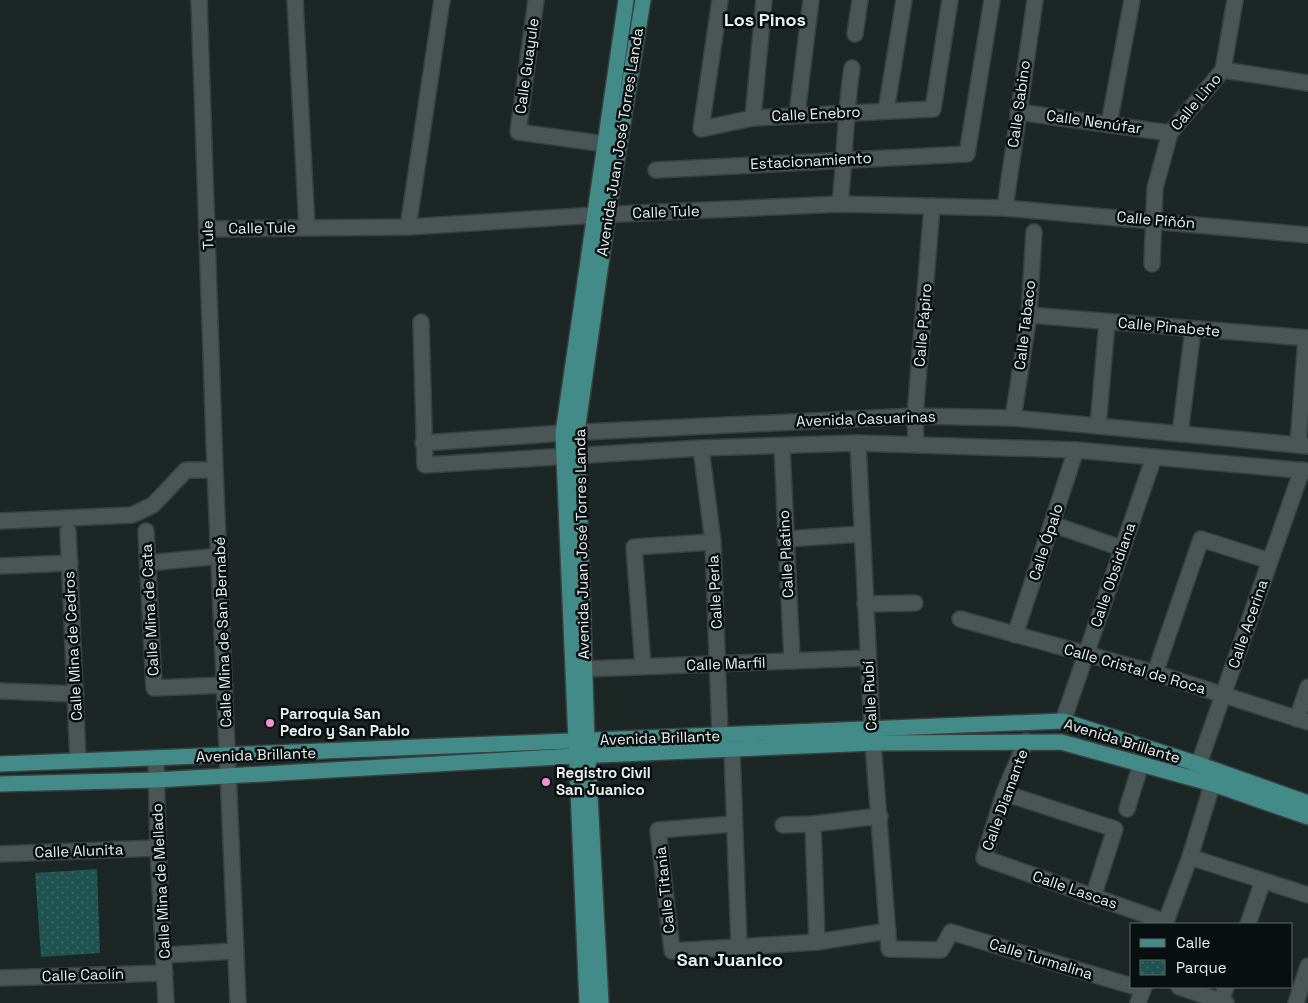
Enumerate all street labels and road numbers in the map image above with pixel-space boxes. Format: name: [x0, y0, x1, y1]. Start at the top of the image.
street label: Calle Guayule: [510, 17, 543, 115]
street label: Avenida Juan José Torres Landa: [592, 26, 647, 257]
street label: Calle Sabino: [1003, 59, 1034, 149]
street label: Calle Lino: [1166, 69, 1225, 134]
street label: Calle Enebro: [771, 102, 861, 125]
street label: Calle Nenúfar: [1045, 105, 1143, 138]
street label: Estacionamiento: [750, 148, 872, 173]
street label: Calle Tule: [632, 201, 700, 222]
street label: Calle Piñón: [1116, 207, 1196, 232]
street label: Calle Tule: [228, 217, 296, 238]
street label: Tule: [197, 220, 218, 250]
street label: Calle Tabaco: [1010, 279, 1039, 371]
street label: Calle Pápiro: [909, 282, 936, 368]
street label: Calle Pinabete: [1117, 313, 1221, 340]
street label: Avenida Casuarinas: [796, 407, 936, 430]
street label: Avenida Juan José Torres Landa: [570, 428, 593, 660]
street label: Calle Ópalo: [1024, 501, 1067, 583]
street label: Calle Platino: [774, 509, 797, 599]
street label: Calle Obsidiana: [1086, 520, 1139, 630]
street label: Calle Mina de San Bernabé: [210, 536, 235, 728]
street label: Calle Mina de Cata: [137, 543, 162, 677]
street label: Calle Perla: [703, 554, 726, 629]
street label: Calle Mina de Cedros: [59, 571, 86, 721]
street label: Calle Acerina: [1223, 577, 1272, 671]
street label: Calle Cristal de Roca: [1062, 639, 1209, 698]
street label: Calle Marfil: [686, 653, 766, 674]
street label: Calle Rubí: [858, 660, 881, 732]
street label: Avenida Brillante: [1062, 714, 1183, 767]
street label: Avenida Brillante: [599, 726, 721, 749]
street label: Avenida Brillante: [195, 743, 317, 766]
street label: Calle Diamante: [977, 746, 1032, 853]
street label: Calle Mina de Mellado: [147, 803, 174, 959]
street label: Calle Alunita: [34, 839, 124, 862]
street label: Calle Titania: [650, 845, 679, 934]
street label: Calle Lascas: [1030, 866, 1120, 913]
street label: Calle Turmalina: [987, 934, 1096, 983]
street label: Calle Caolín: [42, 964, 124, 985]

